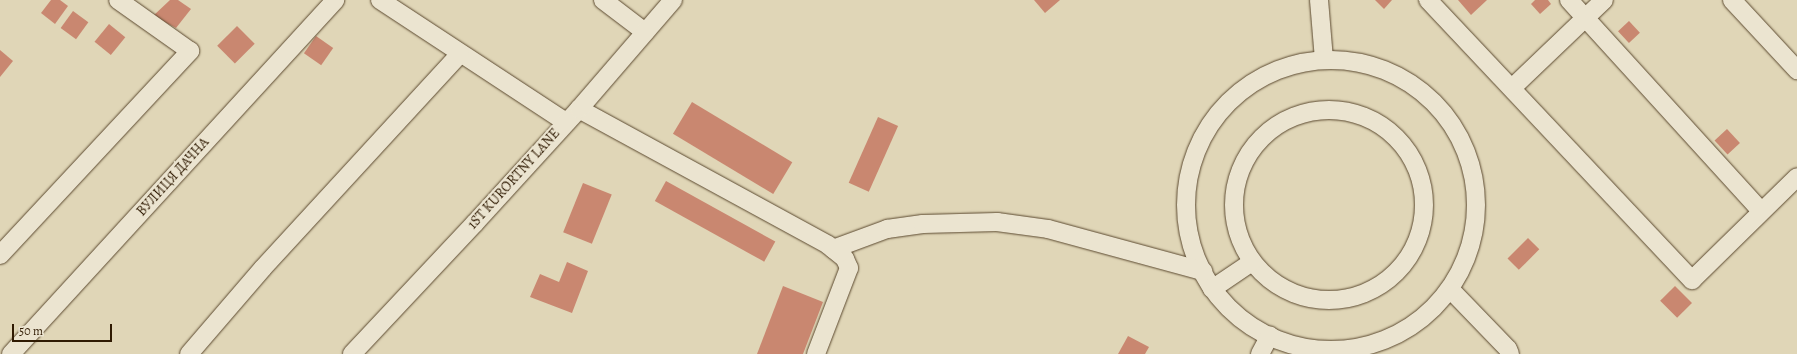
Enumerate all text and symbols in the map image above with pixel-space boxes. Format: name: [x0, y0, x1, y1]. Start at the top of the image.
street label: 1ST KURORTNY LANE: [464, 125, 564, 233]
street label: ВУЛИЦЯ ДАЧНА: [133, 134, 213, 220]
scale bar: [14, 316, 114, 342]
text: 50 m: [19, 323, 43, 339]

